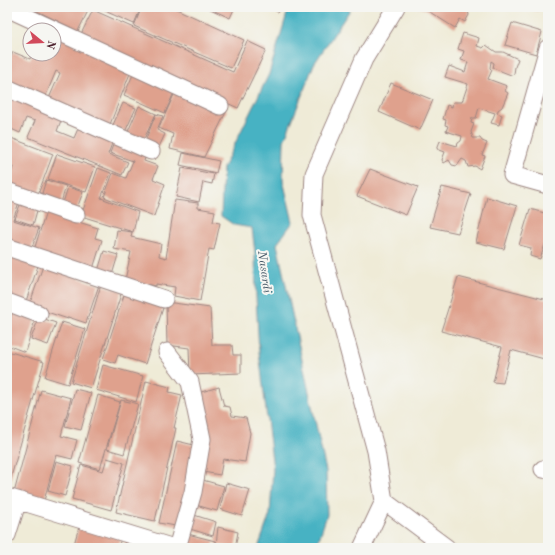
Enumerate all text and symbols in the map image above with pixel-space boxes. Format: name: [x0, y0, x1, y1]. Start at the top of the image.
north arrow: [22, 22, 62, 62]
text: N: [43, 39, 57, 51]
water label: Nasardi: [255, 249, 273, 294]

